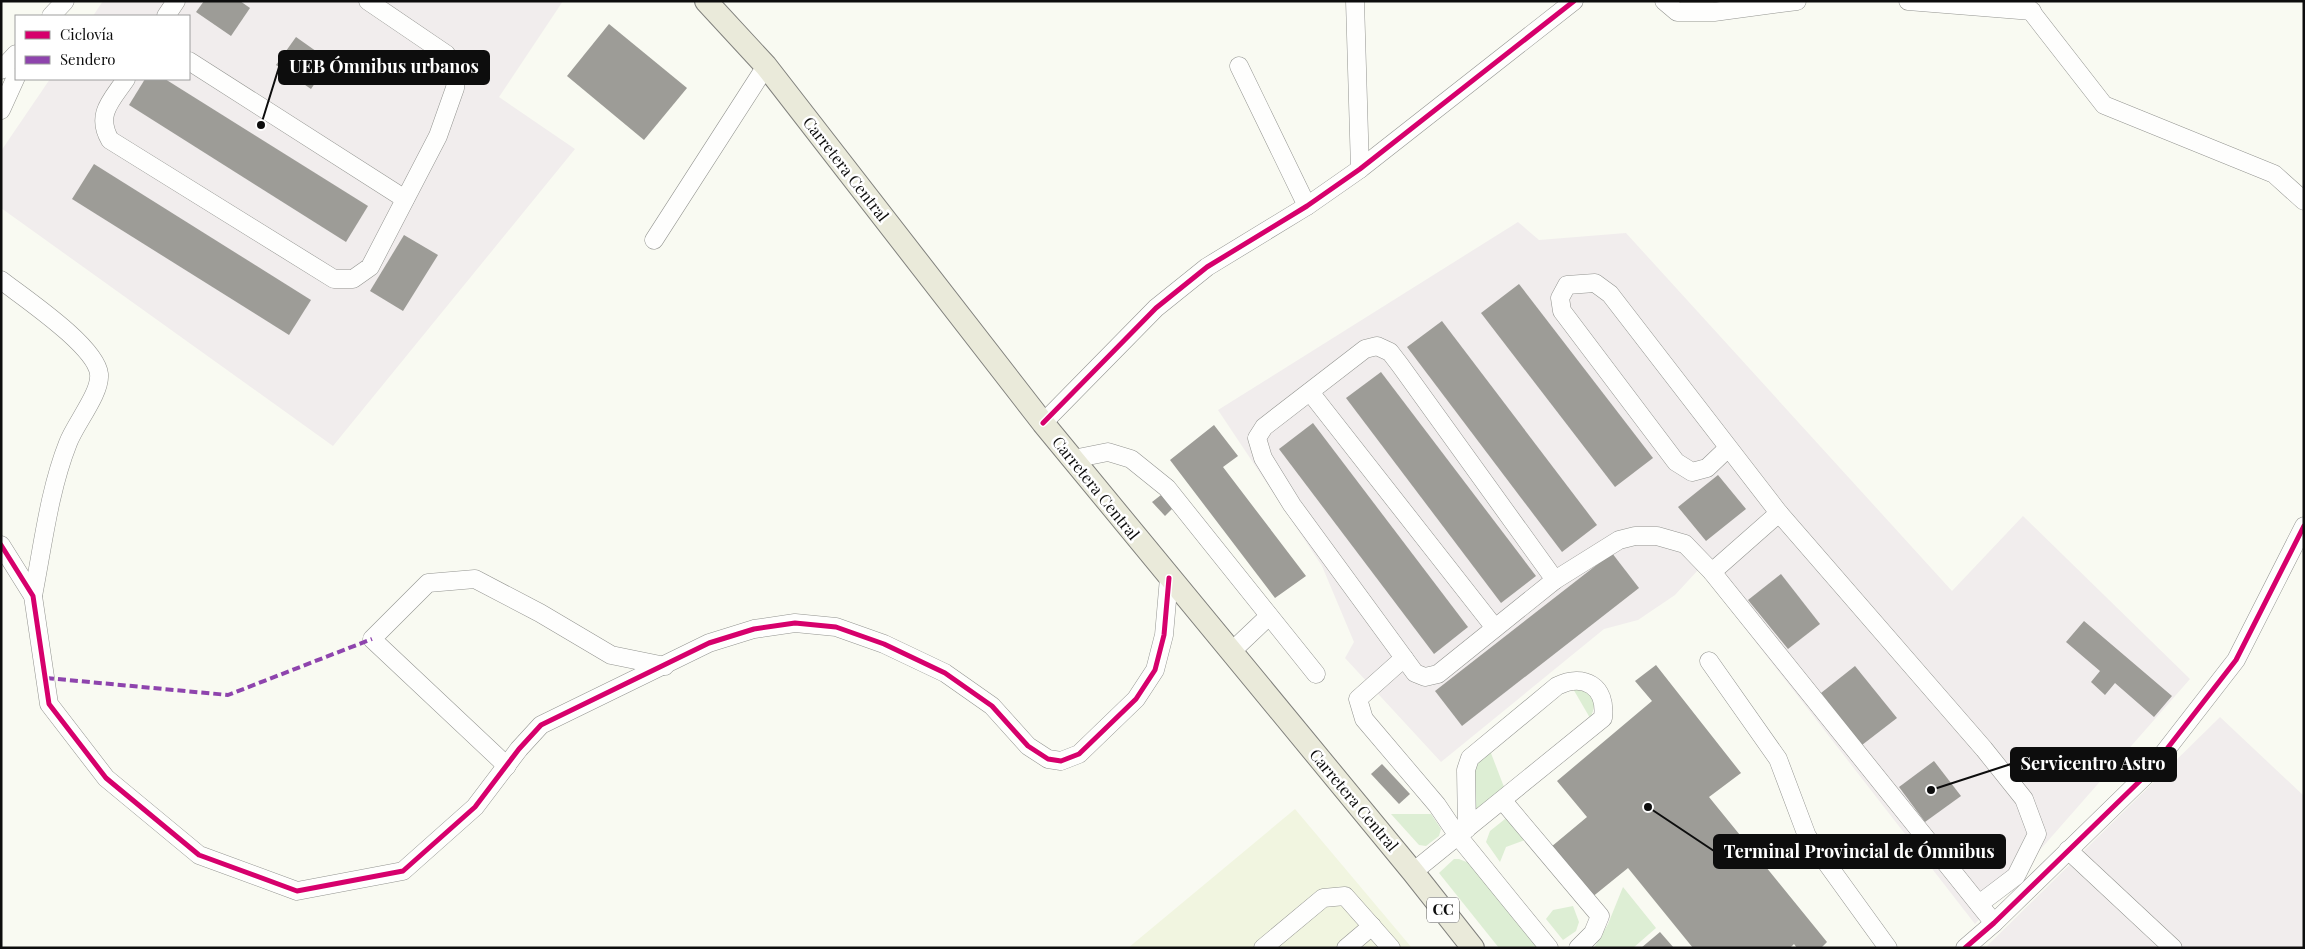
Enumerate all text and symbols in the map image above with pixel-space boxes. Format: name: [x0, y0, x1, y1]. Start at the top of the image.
legend: [15, 15, 190, 80]
text: Ciclovía: [60, 24, 114, 44]
text: Sendero: [60, 49, 116, 69]
callout: UEB Ómnibus urbanos: [279, 51, 489, 84]
text: UEB Ómnibus urbanos: [289, 54, 479, 78]
street label: Carretera Central: [799, 112, 894, 226]
street label: Carretera Central: [1048, 431, 1145, 544]
street label: Carretera Central: [1305, 744, 1404, 856]
callout: Servicentro Astro: [2011, 748, 2176, 781]
text: Servicentro Astro: [2021, 751, 2165, 775]
callout: Terminal Provincial de Ómnibus: [1714, 835, 2005, 868]
text: Terminal Provincial de Ómnibus: [1723, 839, 1995, 863]
road number: CC: [1427, 898, 1459, 922]

